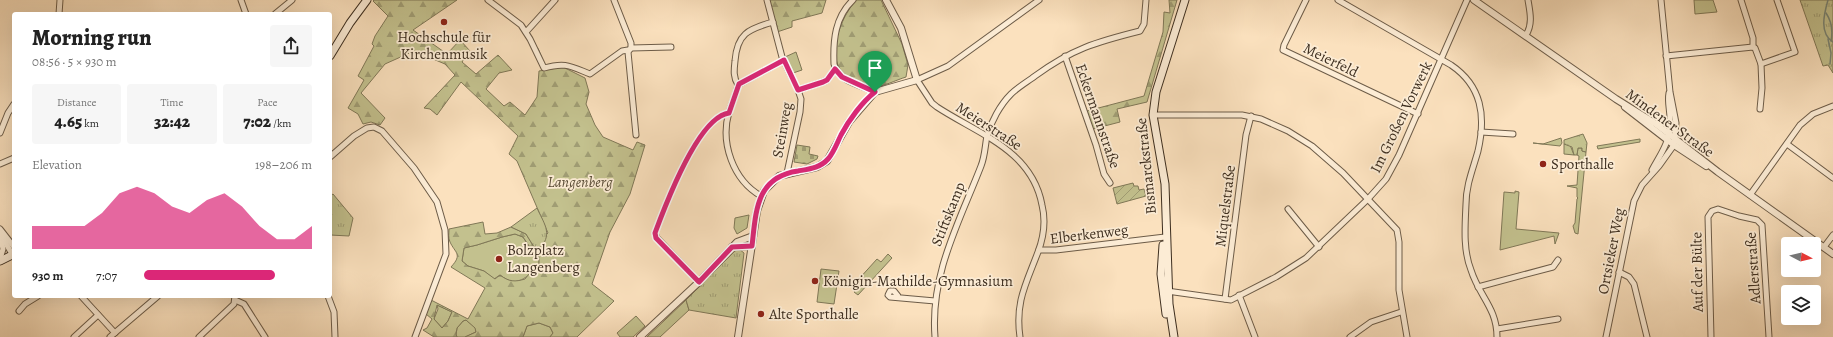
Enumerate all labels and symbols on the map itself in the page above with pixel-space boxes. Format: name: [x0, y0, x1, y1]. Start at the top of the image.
marker: Hochschule für Kirchenmusik: [439, 17, 449, 27]
place label: Hochschule für Kirchenmusik: [397, 27, 491, 64]
street label: Meierfeld: [1300, 38, 1363, 82]
pin: [858, 51, 892, 92]
street label: Im Großen Vorwerk: [1365, 57, 1437, 176]
street label: Eckermannstraße: [1071, 61, 1125, 171]
street label: Mindener Straße: [1622, 84, 1718, 162]
street label: Meierstraße: [952, 97, 1026, 155]
street label: Steinweg: [767, 100, 797, 159]
street label: Bismarckstraße: [1131, 116, 1161, 215]
place label: Sporthalle: [1551, 154, 1614, 174]
marker: Sporthalle: [1538, 159, 1548, 169]
street label: Miquelstraße: [1210, 164, 1240, 248]
park label: Langenberg: [547, 172, 613, 192]
street label: Stiftskamp: [926, 179, 970, 249]
street label: Ortsieker Weg: [1593, 206, 1629, 296]
street label: Elberkenweg: [1049, 219, 1130, 249]
street label: Auf der Bülte: [1686, 231, 1708, 313]
street label: Adlerstraße: [1740, 231, 1766, 306]
north arrow: [1781, 237, 1821, 277]
place label: Bolzplatz Langenberg: [507, 240, 580, 277]
marker: Bolzplatz Langenberg: [494, 254, 504, 264]
place label: Königin-Mathilde-Gymnasium: [823, 271, 1013, 291]
marker: Königin-Mathilde-Gymnasium: [810, 276, 820, 286]
place label: Alte Sporthalle: [768, 304, 859, 324]
marker: Alte Sporthalle: [756, 309, 766, 319]

